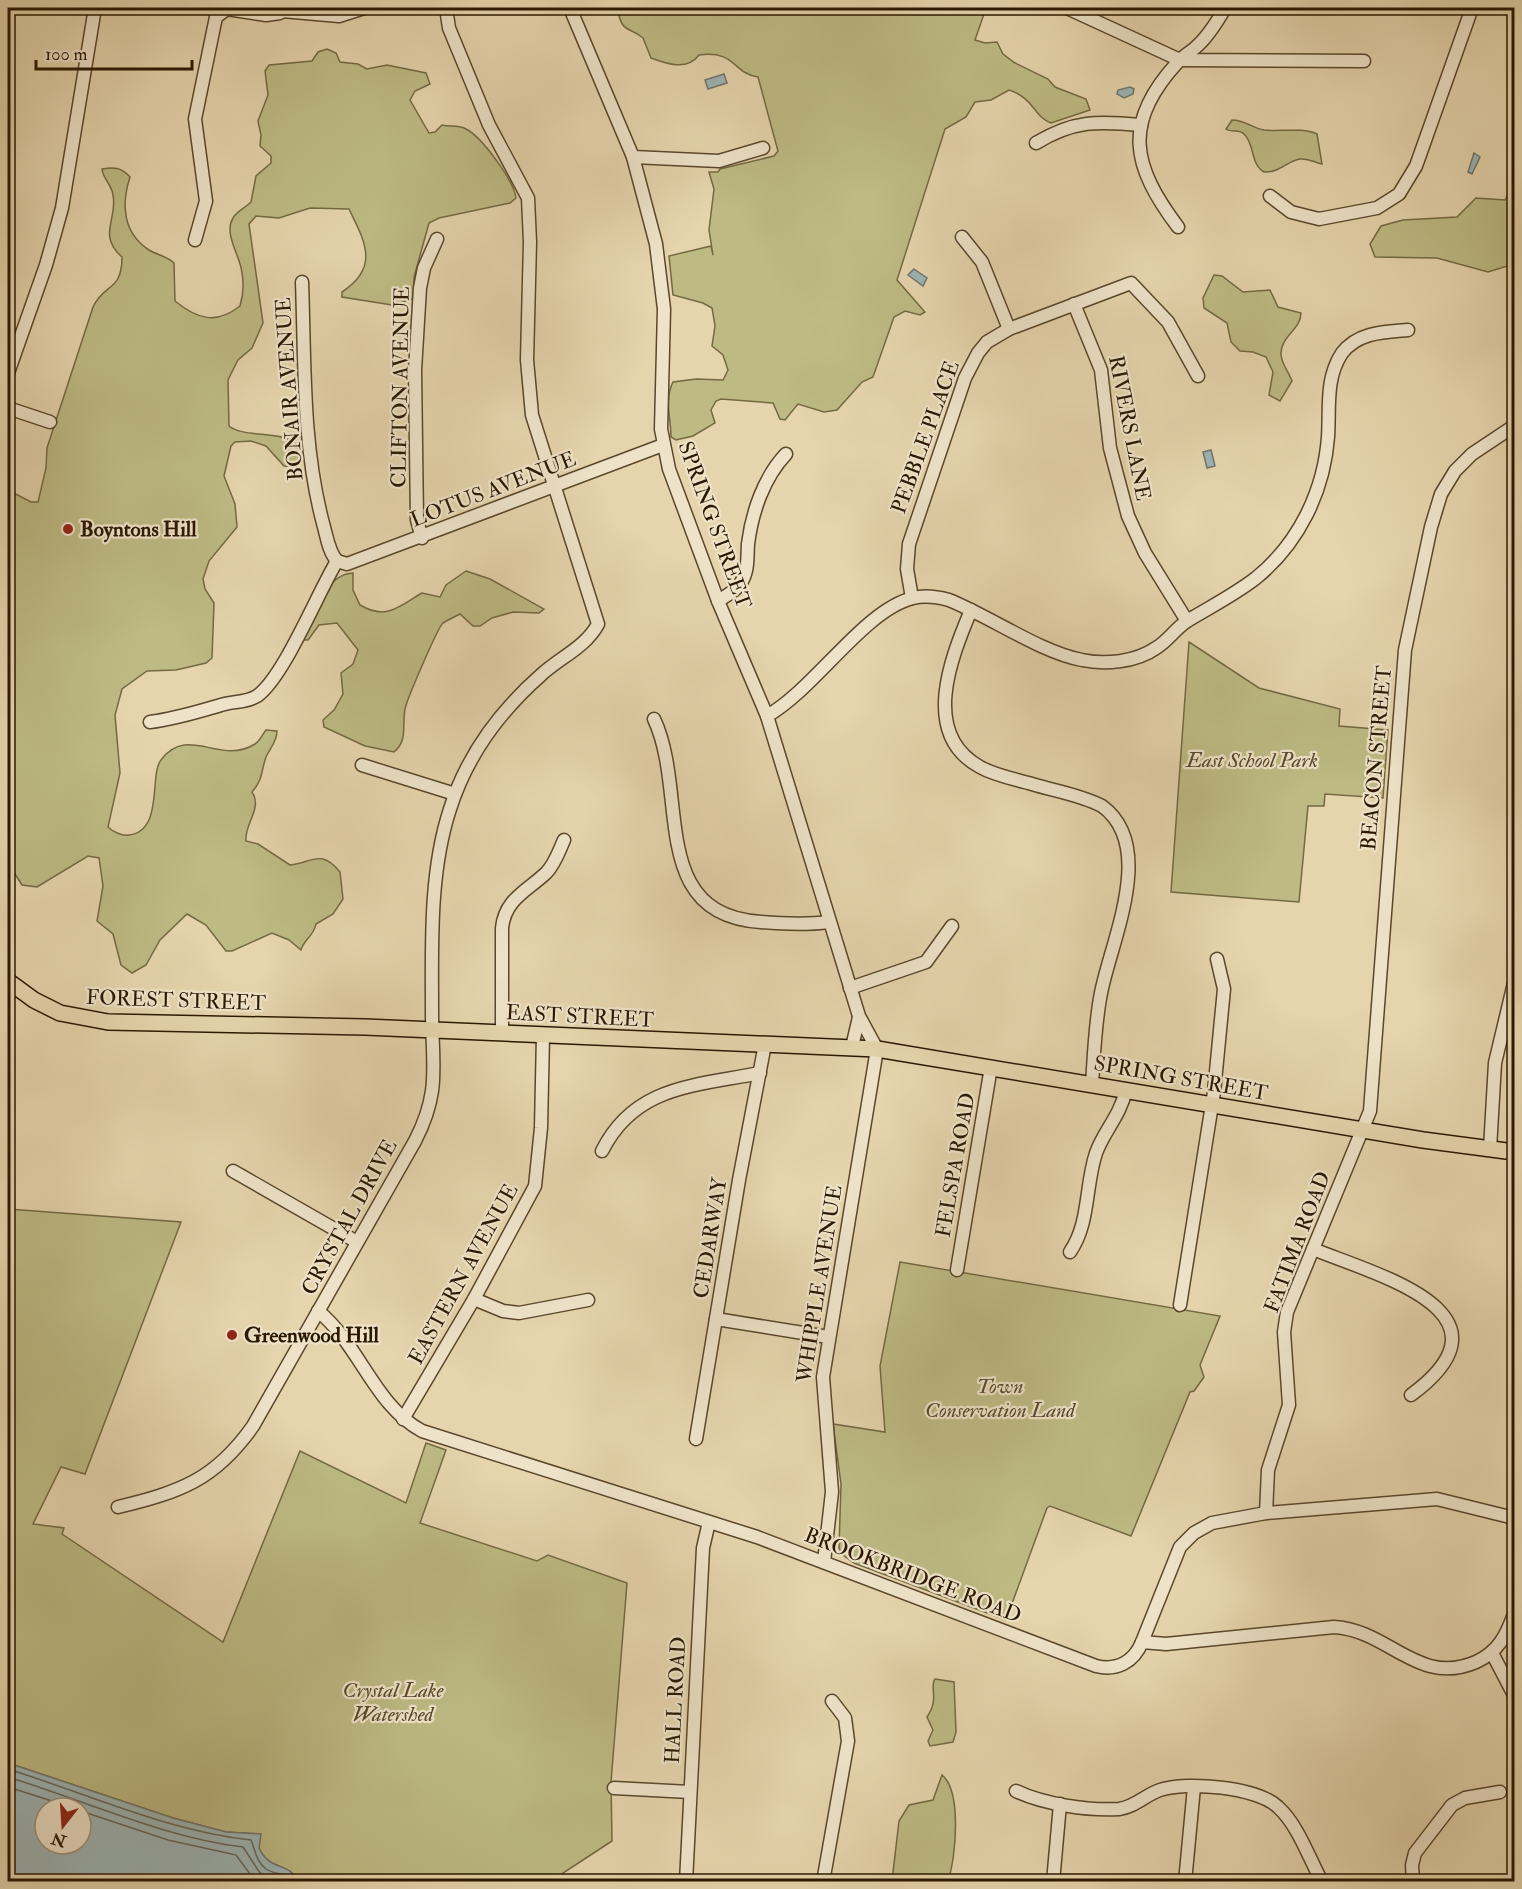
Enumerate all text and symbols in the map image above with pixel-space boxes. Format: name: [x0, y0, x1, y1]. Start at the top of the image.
scale bar: [36, 33, 192, 71]
text: 100 m: [45, 43, 88, 66]
street label: CLIFTON AVENUE: [385, 286, 416, 488]
street label: BONAIR AVENUE: [270, 296, 309, 482]
street label: RIVERS LANE: [1102, 353, 1157, 503]
street label: PEBBLE PLACE: [885, 357, 966, 517]
street label: SPRING STREET: [672, 438, 757, 613]
street label: LOTUS AVENUE: [407, 445, 580, 533]
place label: Boyntons Hill: [80, 516, 197, 543]
marker: Boyntons Hill: [61, 522, 75, 536]
street label: BEACON STREET: [1355, 664, 1398, 852]
park label: East School Park: [1184, 747, 1318, 774]
street label: FOREST STREET: [86, 984, 267, 1017]
street label: EAST STREET: [505, 999, 655, 1034]
street label: SPRING STREET: [1092, 1050, 1270, 1107]
street label: FELSPA ROAD: [929, 1091, 982, 1240]
street label: CRYSTAL DRIVE: [295, 1135, 403, 1300]
street label: FATIMA ROAD: [1258, 1168, 1337, 1317]
street label: CEDARWAY: [688, 1175, 733, 1300]
street label: EASTERN AVENUE: [403, 1179, 524, 1369]
street label: WHIPPLE AVENUE: [790, 1183, 848, 1386]
place label: Greenwood Hill: [244, 1322, 380, 1349]
marker: Greenwood Hill: [225, 1328, 239, 1342]
park label: Town Conservation Land: [925, 1373, 1076, 1424]
street label: BROOKBRIDGE ROAD: [800, 1522, 1025, 1629]
street label: HALL ROAD: [659, 1636, 692, 1764]
park label: Crystal Lake Watershed: [342, 1677, 445, 1728]
north arrow: [33, 1796, 93, 1856]
text: N: [48, 1828, 70, 1851]

